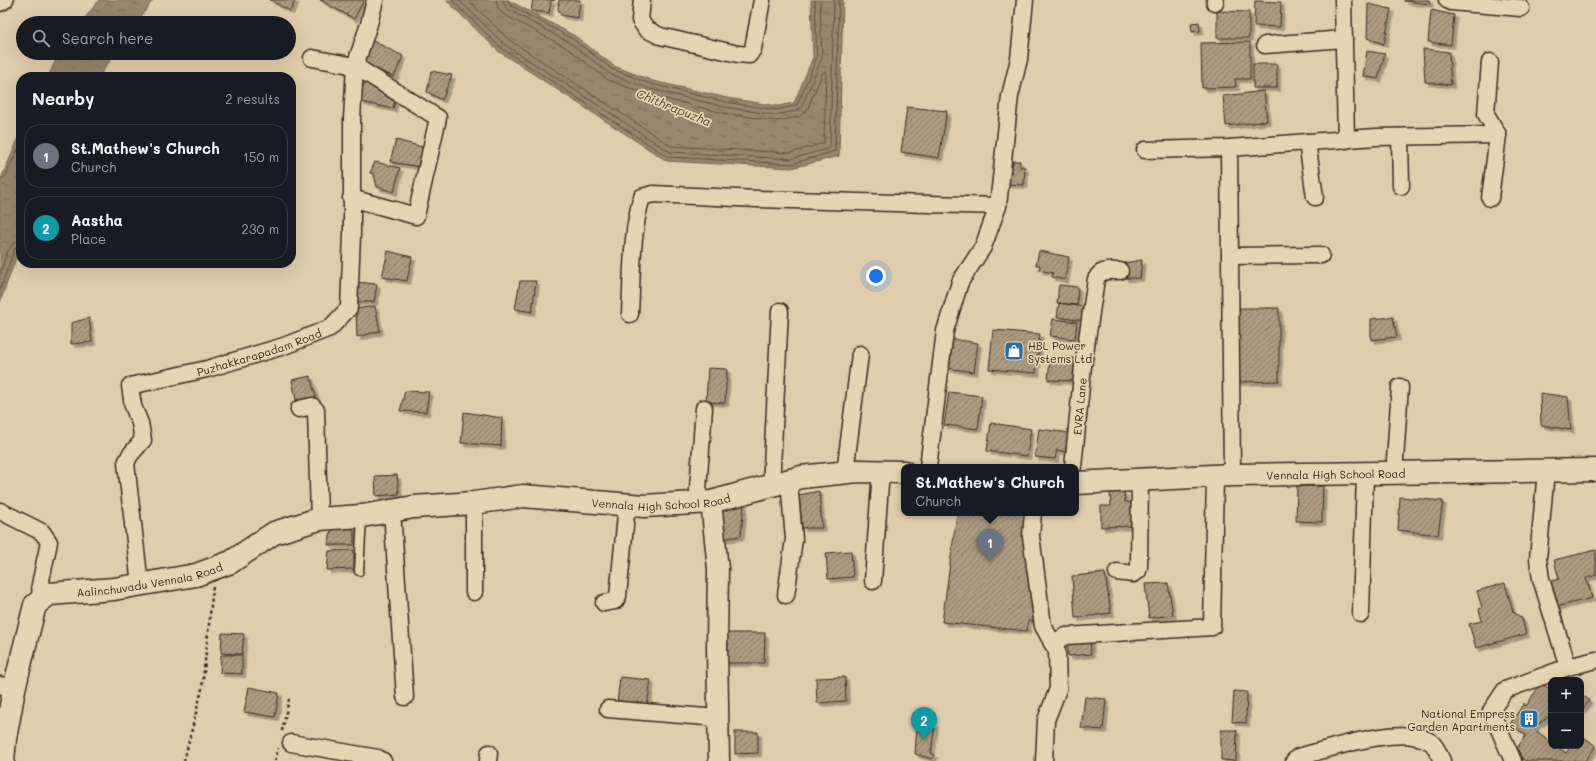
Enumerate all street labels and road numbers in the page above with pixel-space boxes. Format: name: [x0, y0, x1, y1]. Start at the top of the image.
street label: Puzhakkarapadam Road: [195, 325, 323, 379]
street label: EVRA Lane: [1069, 377, 1089, 435]
street label: Vennala High School Road: [1266, 465, 1405, 482]
street label: Vennala High School Road: [591, 490, 732, 514]
street label: Aalinchuvadu Vennala Road: [76, 558, 224, 599]

